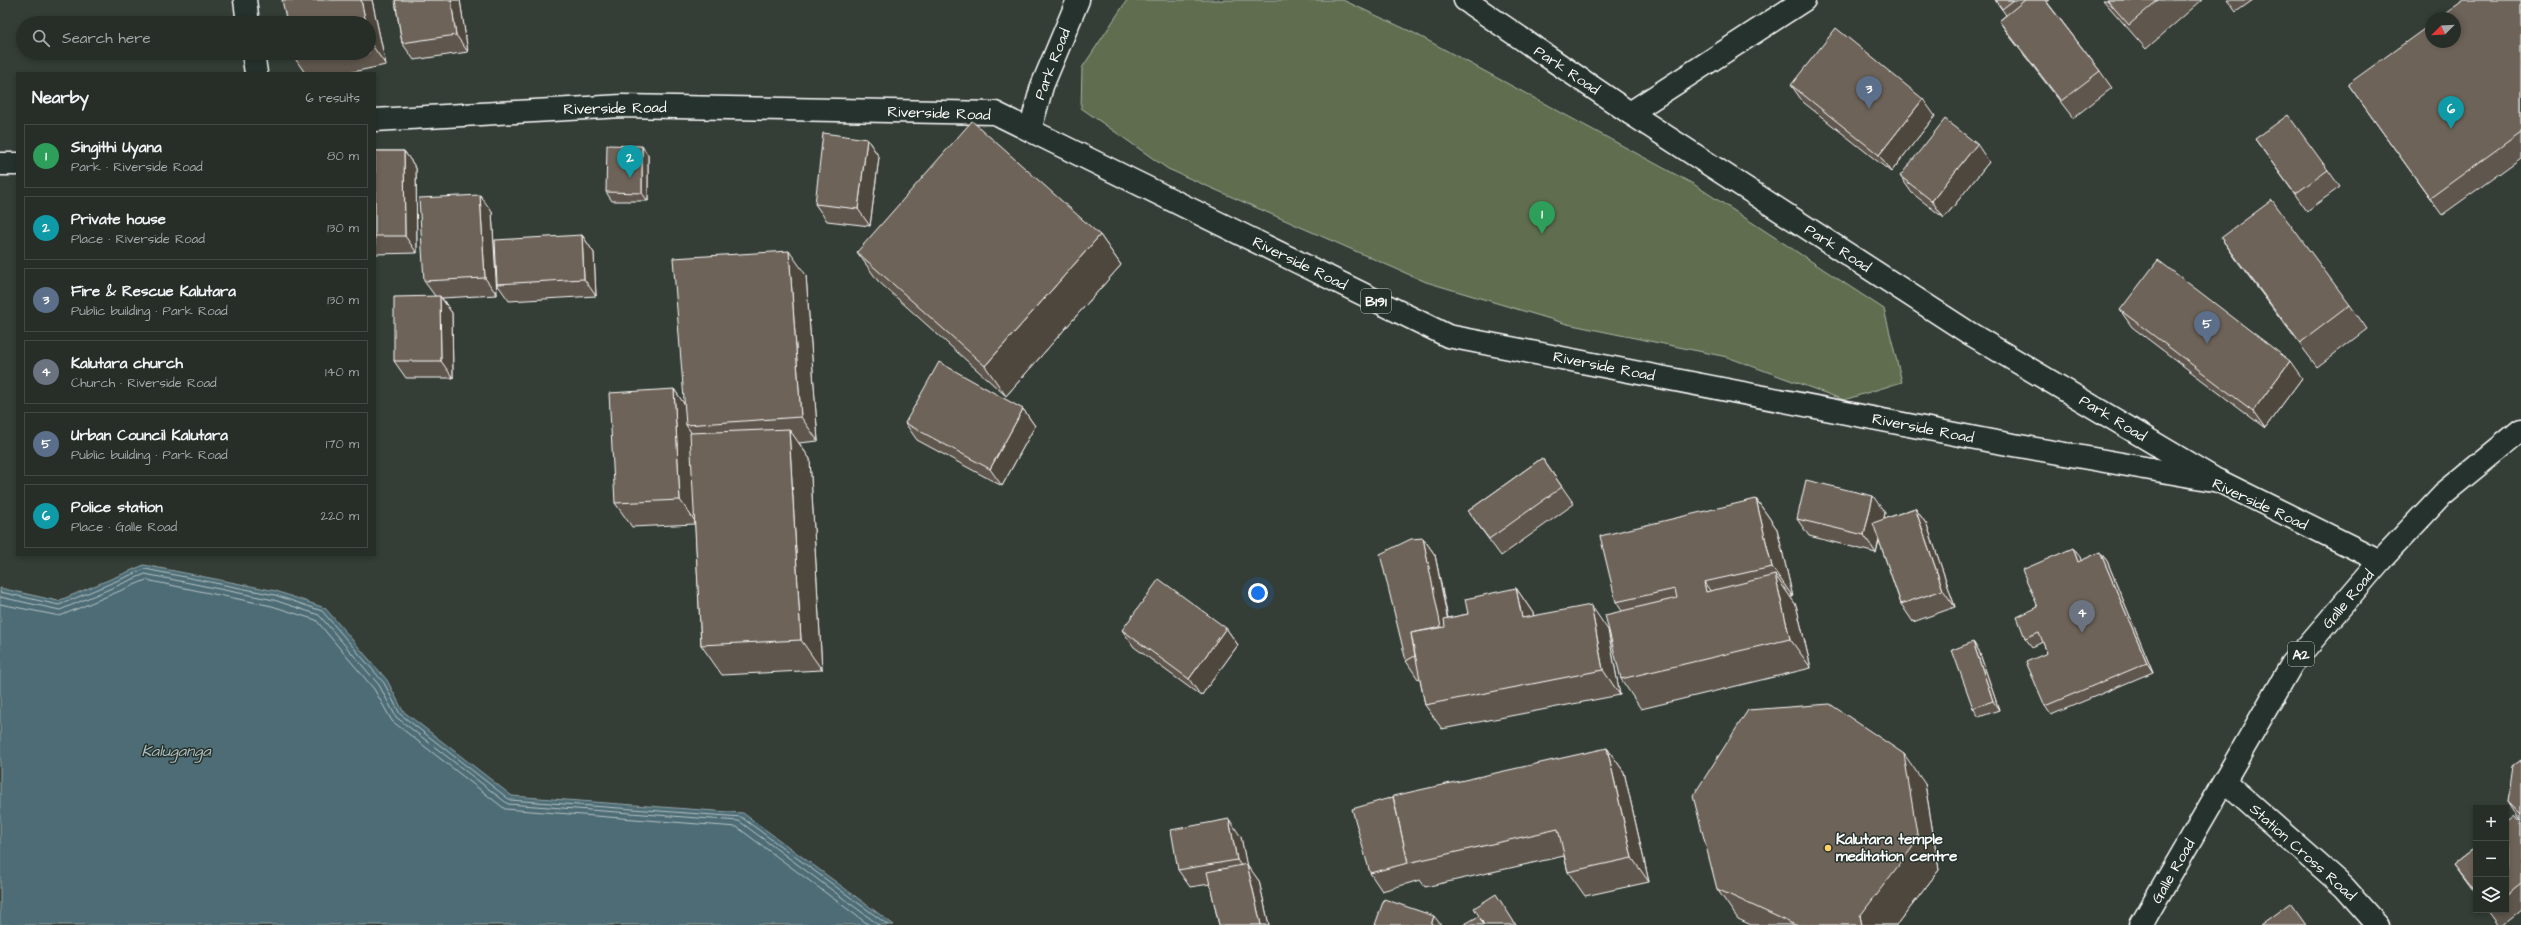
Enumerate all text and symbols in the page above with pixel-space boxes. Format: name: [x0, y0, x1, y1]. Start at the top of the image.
north arrow: [2425, 12, 2461, 48]
search box: [16, 16, 376, 60]
street label: Park Road: [1029, 25, 1076, 103]
icon: search: [30, 27, 52, 49]
text: Search here: [62, 28, 151, 49]
street label: Park Road: [1530, 41, 1604, 100]
pin: 3: [1856, 76, 1882, 109]
text: Nearby: [32, 86, 89, 110]
text: 6 results: [305, 89, 360, 107]
pin: 6: [2438, 96, 2464, 129]
street label: Riverside Road: [563, 97, 667, 120]
street label: Riverside Road: [887, 101, 991, 126]
text: Singithi Uyana: [71, 137, 162, 158]
pin: 2: [617, 145, 643, 178]
text: 1: [45, 147, 47, 165]
text: 80 m: [327, 147, 359, 165]
text: Park · Riverside Road: [71, 158, 203, 176]
pin: 1: [1529, 201, 1555, 234]
text: Private house: [71, 209, 166, 230]
text: 2: [42, 219, 50, 237]
text: 130 m: [327, 219, 359, 237]
street label: Park Road: [1800, 219, 1875, 278]
text: Place · Riverside Road: [71, 230, 205, 248]
street label: Riverside Road: [1249, 231, 1351, 296]
text: Fire & Rescue Kalutara: [71, 281, 236, 302]
road number: B191: [1361, 289, 1391, 313]
text: 3: [43, 291, 49, 309]
text: 130 m: [327, 291, 359, 309]
text: Public building · Park Road: [71, 302, 228, 320]
pin: 5: [2194, 311, 2220, 344]
street label: Riverside Road: [1551, 346, 1657, 387]
text: Kalutara church: [71, 353, 183, 374]
text: 4: [42, 363, 50, 381]
text: 140 m: [325, 363, 359, 381]
text: Church · Riverside Road: [71, 374, 217, 392]
street label: Park Road: [2075, 390, 2151, 447]
street label: Riverside Road: [1870, 408, 1976, 449]
text: Urban Council Kalutara: [71, 425, 228, 446]
text: 5: [41, 435, 51, 453]
text: 170 m: [326, 435, 359, 453]
text: Public building · Park Road: [71, 446, 228, 464]
street label: Riverside Road: [2209, 473, 2311, 536]
text: Police station: [71, 497, 163, 518]
text: 6: [42, 507, 50, 525]
text: 220 m: [321, 507, 359, 525]
text: Place · Galle Road: [71, 518, 177, 536]
street label: Galle Road: [2317, 565, 2380, 633]
your location: [1248, 583, 1268, 603]
pin: 4: [2069, 600, 2095, 633]
road number: A2: [2288, 642, 2314, 666]
water label: Kaluganga: [141, 740, 211, 763]
street label: Station Cross Road: [2245, 799, 2361, 906]
map controls: [2473, 805, 2509, 913]
button: +: [2473, 805, 2509, 841]
place label: Kalutara temple meditation centre: [1836, 829, 1957, 867]
street label: Galle Road: [2147, 835, 2201, 907]
button: −: [2473, 841, 2509, 877]
marker: Kalutara temple meditation centre: [1823, 843, 1833, 853]
button: layers: [2473, 877, 2509, 913]

